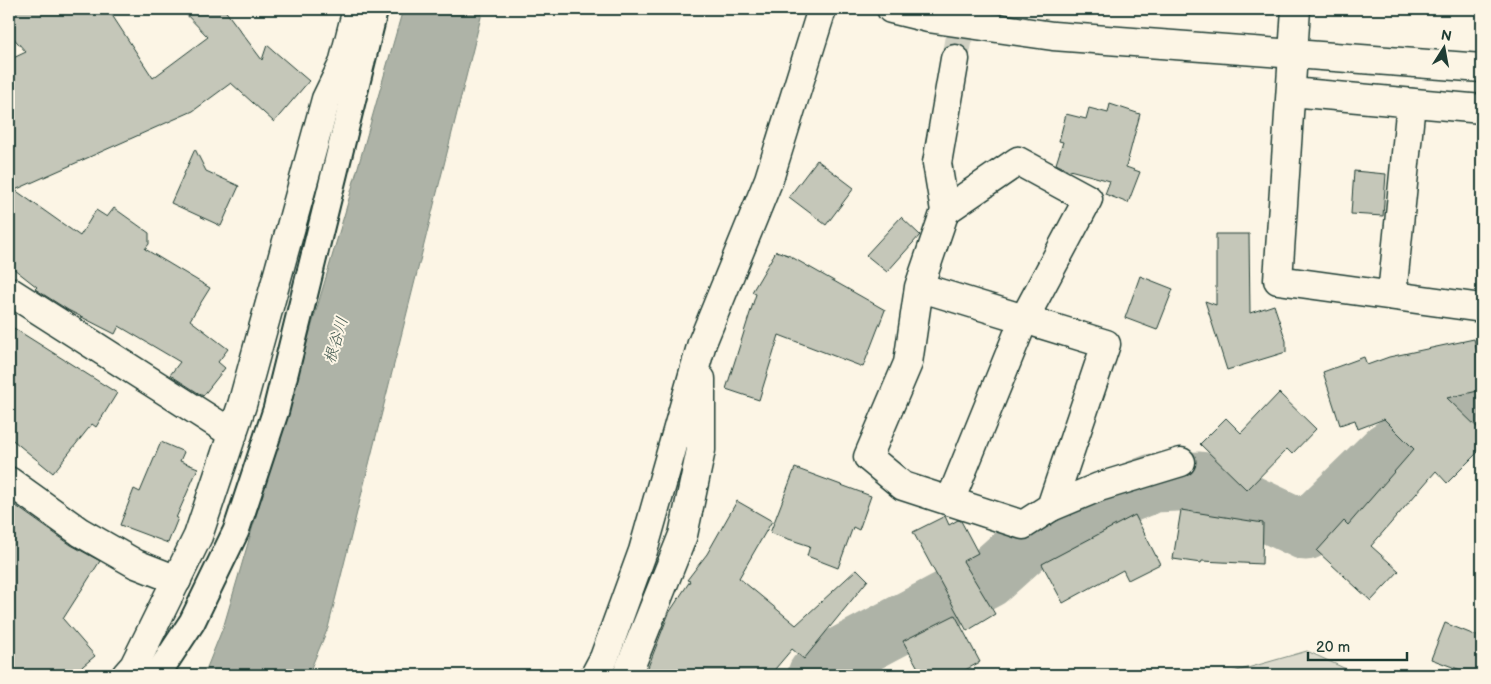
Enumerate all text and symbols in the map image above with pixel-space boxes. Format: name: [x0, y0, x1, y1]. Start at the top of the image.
north arrow: [1418, 22, 1468, 72]
text: N: [1440, 26, 1453, 45]
water label: 根谷川: [320, 315, 353, 366]
scale bar: [1308, 629, 1407, 661]
text: 20 m: [1316, 638, 1350, 657]

